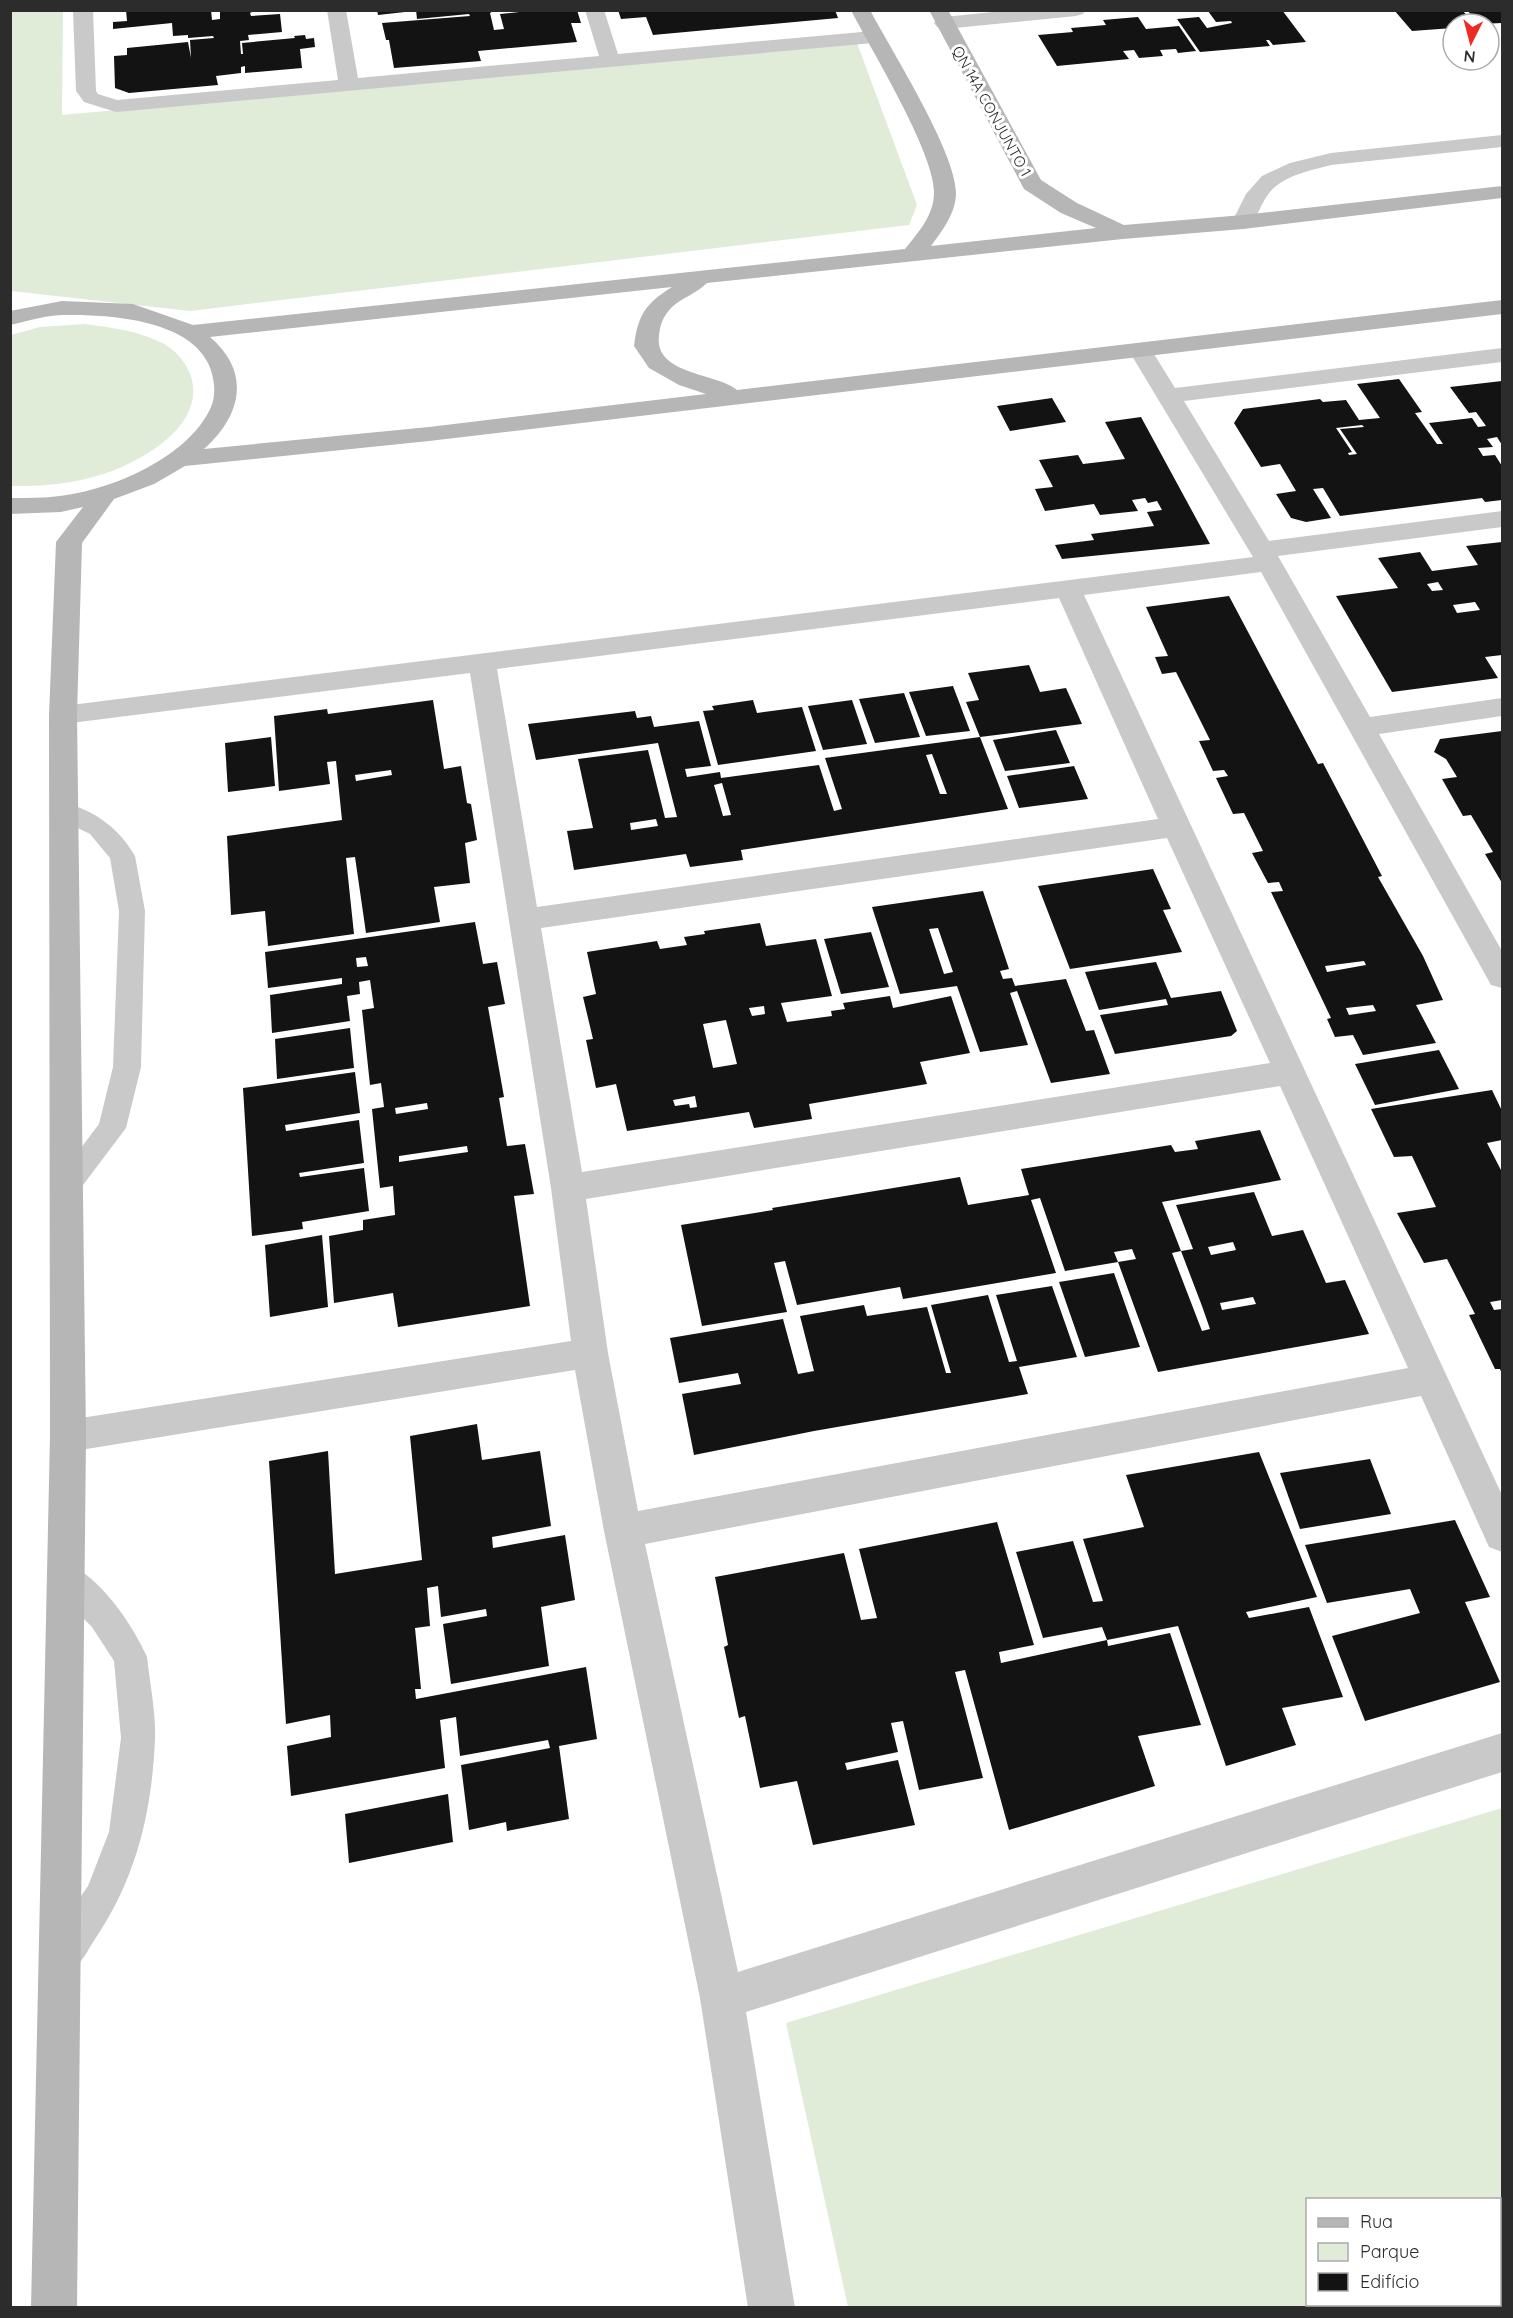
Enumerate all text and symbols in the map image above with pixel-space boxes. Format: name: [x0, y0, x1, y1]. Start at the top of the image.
north arrow: [1441, 12, 1501, 72]
street label: QN 14A CONJUNTO 1: [948, 43, 1036, 179]
text: N: [1463, 46, 1476, 67]
legend: [1306, 2198, 1501, 2306]
text: Rua: [1360, 2210, 1393, 2233]
text: Parque: [1360, 2240, 1419, 2263]
text: Edifício: [1360, 2270, 1419, 2293]

